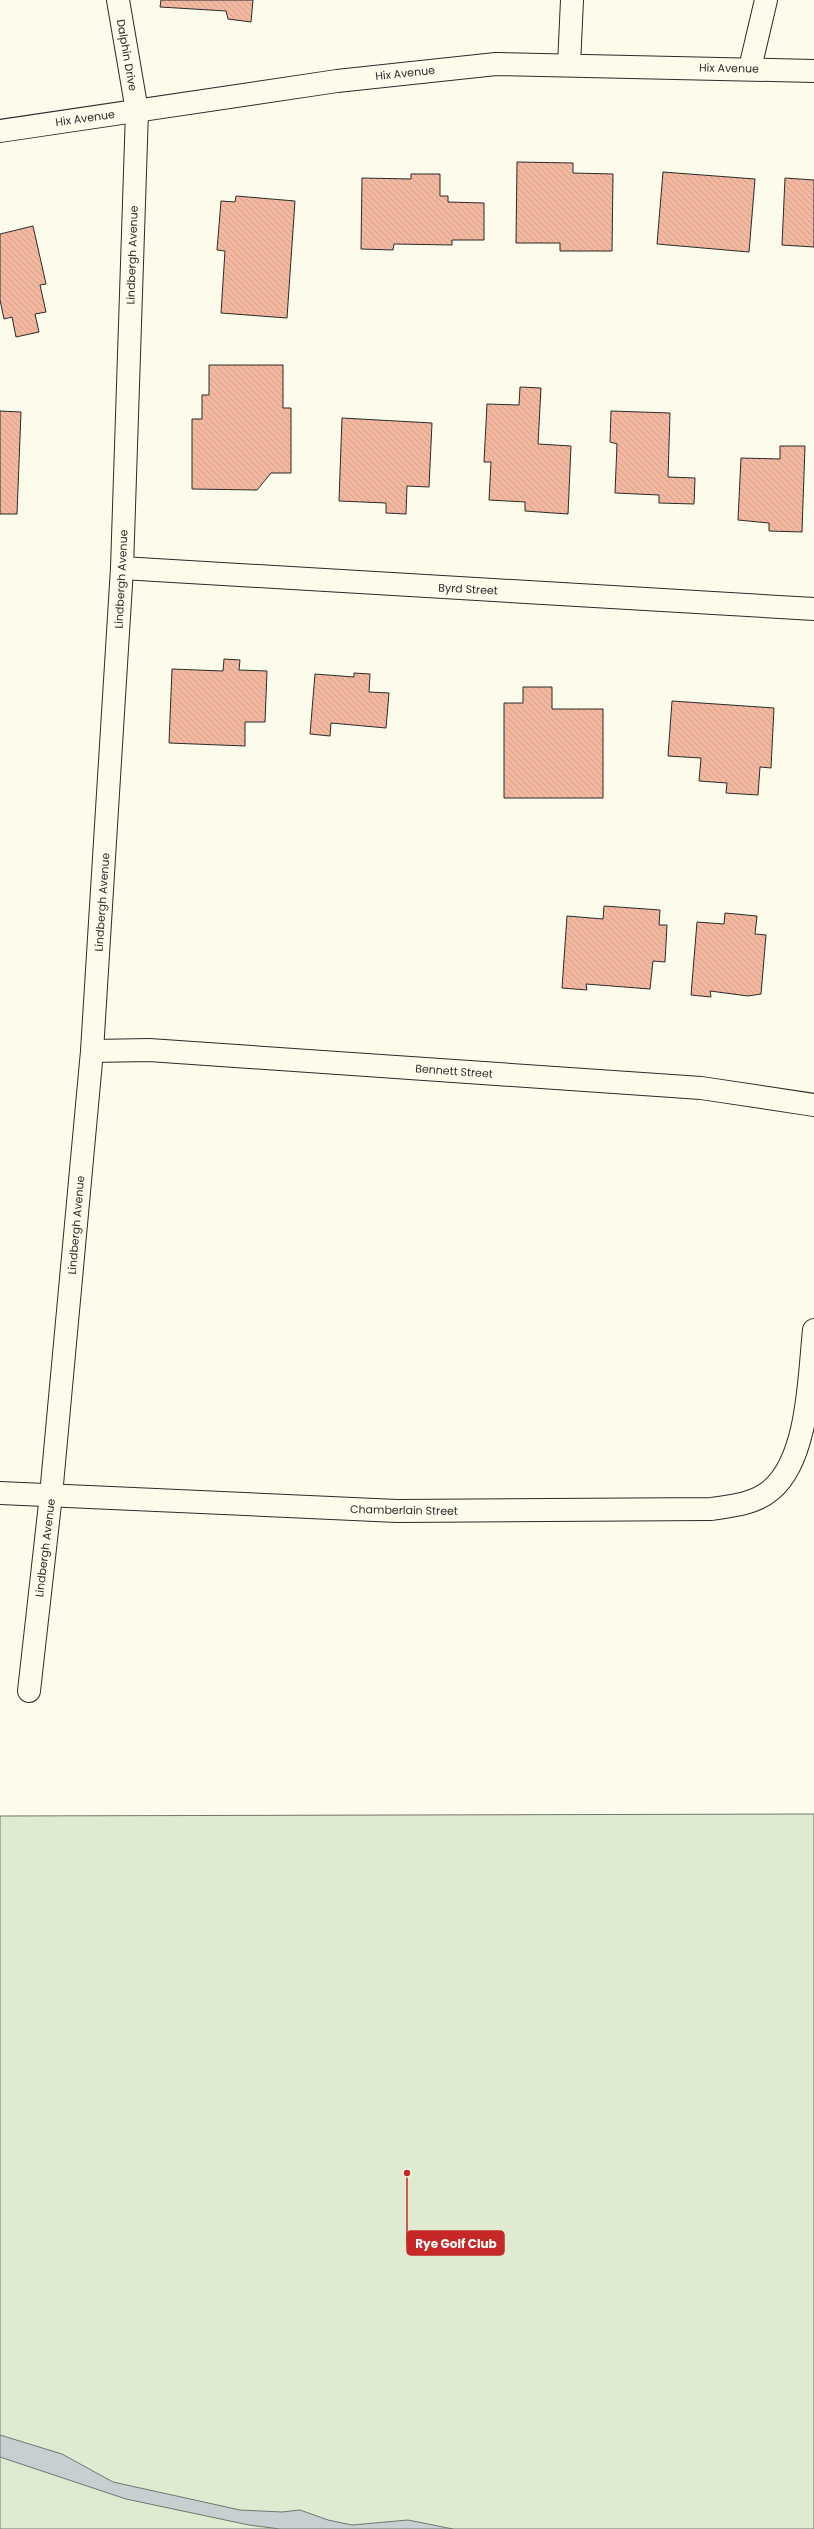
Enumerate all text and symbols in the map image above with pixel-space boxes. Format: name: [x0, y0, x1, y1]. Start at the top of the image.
street label: Dalphin Drive: [113, 18, 141, 92]
street label: Hix Avenue: [699, 59, 759, 77]
street label: Hix Avenue: [374, 62, 436, 84]
street label: Hix Avenue: [54, 106, 116, 130]
street label: Lindbergh Avenue: [122, 205, 142, 305]
street label: Lindbergh Avenue: [110, 529, 132, 629]
street label: Byrd Street: [438, 579, 498, 599]
street label: Lindbergh Avenue: [91, 852, 113, 952]
street label: Bennett Street: [415, 1060, 493, 1082]
street label: Lindbergh Avenue: [64, 1175, 88, 1275]
street label: Lindbergh Avenue: [31, 1498, 59, 1598]
street label: Chamberlain Street: [350, 1501, 458, 1519]
callout: Rye Golf Club: [407, 2231, 504, 2255]
text: Rye Golf Club: [415, 2235, 497, 2252]

